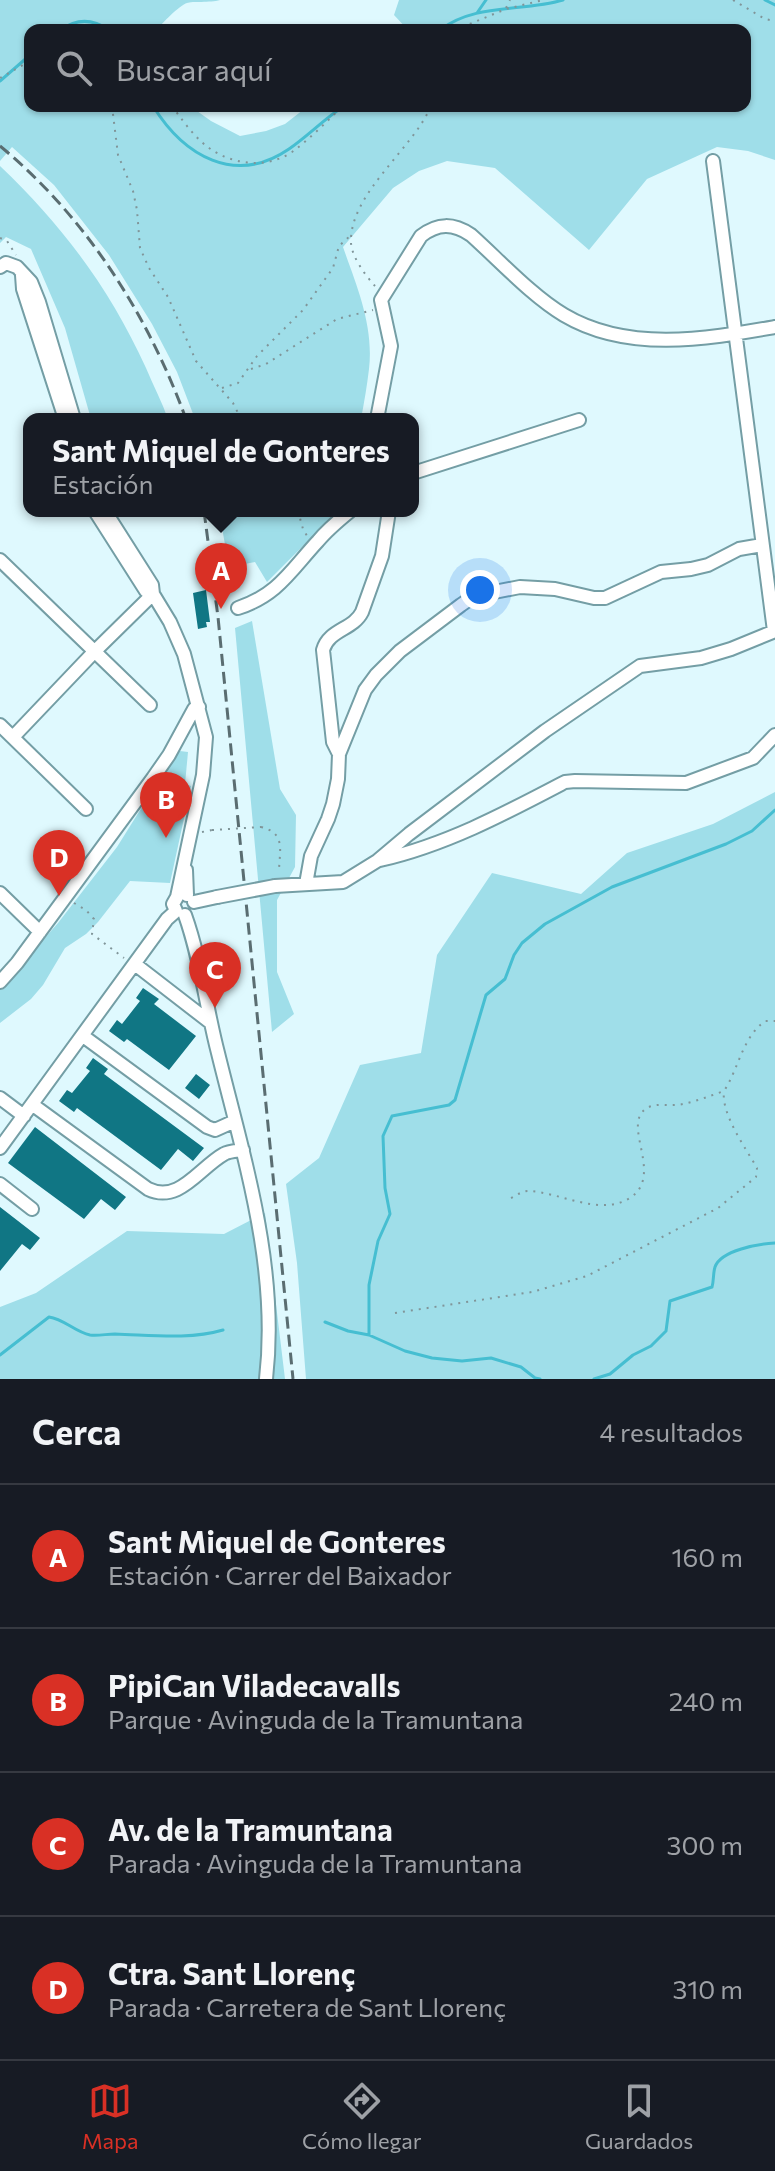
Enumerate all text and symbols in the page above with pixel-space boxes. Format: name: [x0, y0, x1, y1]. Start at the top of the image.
search box: [24, 24, 751, 112]
icon: search: [52, 46, 96, 90]
text: Buscar aquí: [116, 50, 272, 87]
popup: [23, 413, 419, 517]
text: Sant Miquel de Gonteres: [52, 431, 390, 468]
text: Estación: [52, 468, 154, 499]
pin: A: [195, 543, 247, 609]
your location: [460, 570, 500, 610]
pin: B: [140, 772, 192, 838]
pin: D: [33, 830, 85, 896]
pin: C: [189, 942, 241, 1008]
text: Cerca: [32, 1410, 121, 1452]
text: 4 resultados: [599, 1416, 743, 1447]
text: Sant Miquel de Gonteres: [108, 1522, 446, 1559]
text: A: [49, 1541, 67, 1572]
text: 160 m: [671, 1541, 743, 1572]
text: Estación · Carrer del Baixador: [108, 1559, 452, 1590]
text: PipiCan Viladecavalls: [108, 1666, 400, 1703]
text: B: [49, 1685, 67, 1716]
text: 240 m: [669, 1685, 743, 1716]
text: Parque · Avinguda de la Tramuntana: [108, 1703, 523, 1734]
text: Av. de la Tramuntana: [108, 1810, 393, 1847]
text: C: [49, 1829, 67, 1860]
text: 300 m: [667, 1829, 743, 1860]
text: Parada · Avinguda de la Tramuntana: [108, 1847, 522, 1878]
text: Ctra. Sant Llorenç: [108, 1954, 355, 1991]
text: D: [48, 1973, 68, 2004]
text: 310 m: [672, 1973, 743, 2004]
text: Parada · Carretera de Sant Llorenç: [108, 1991, 506, 2022]
tab: Mapa: [82, 2079, 139, 2154]
tab: Cómo llegar: [302, 2079, 422, 2154]
tab: Guardados: [585, 2079, 693, 2154]

